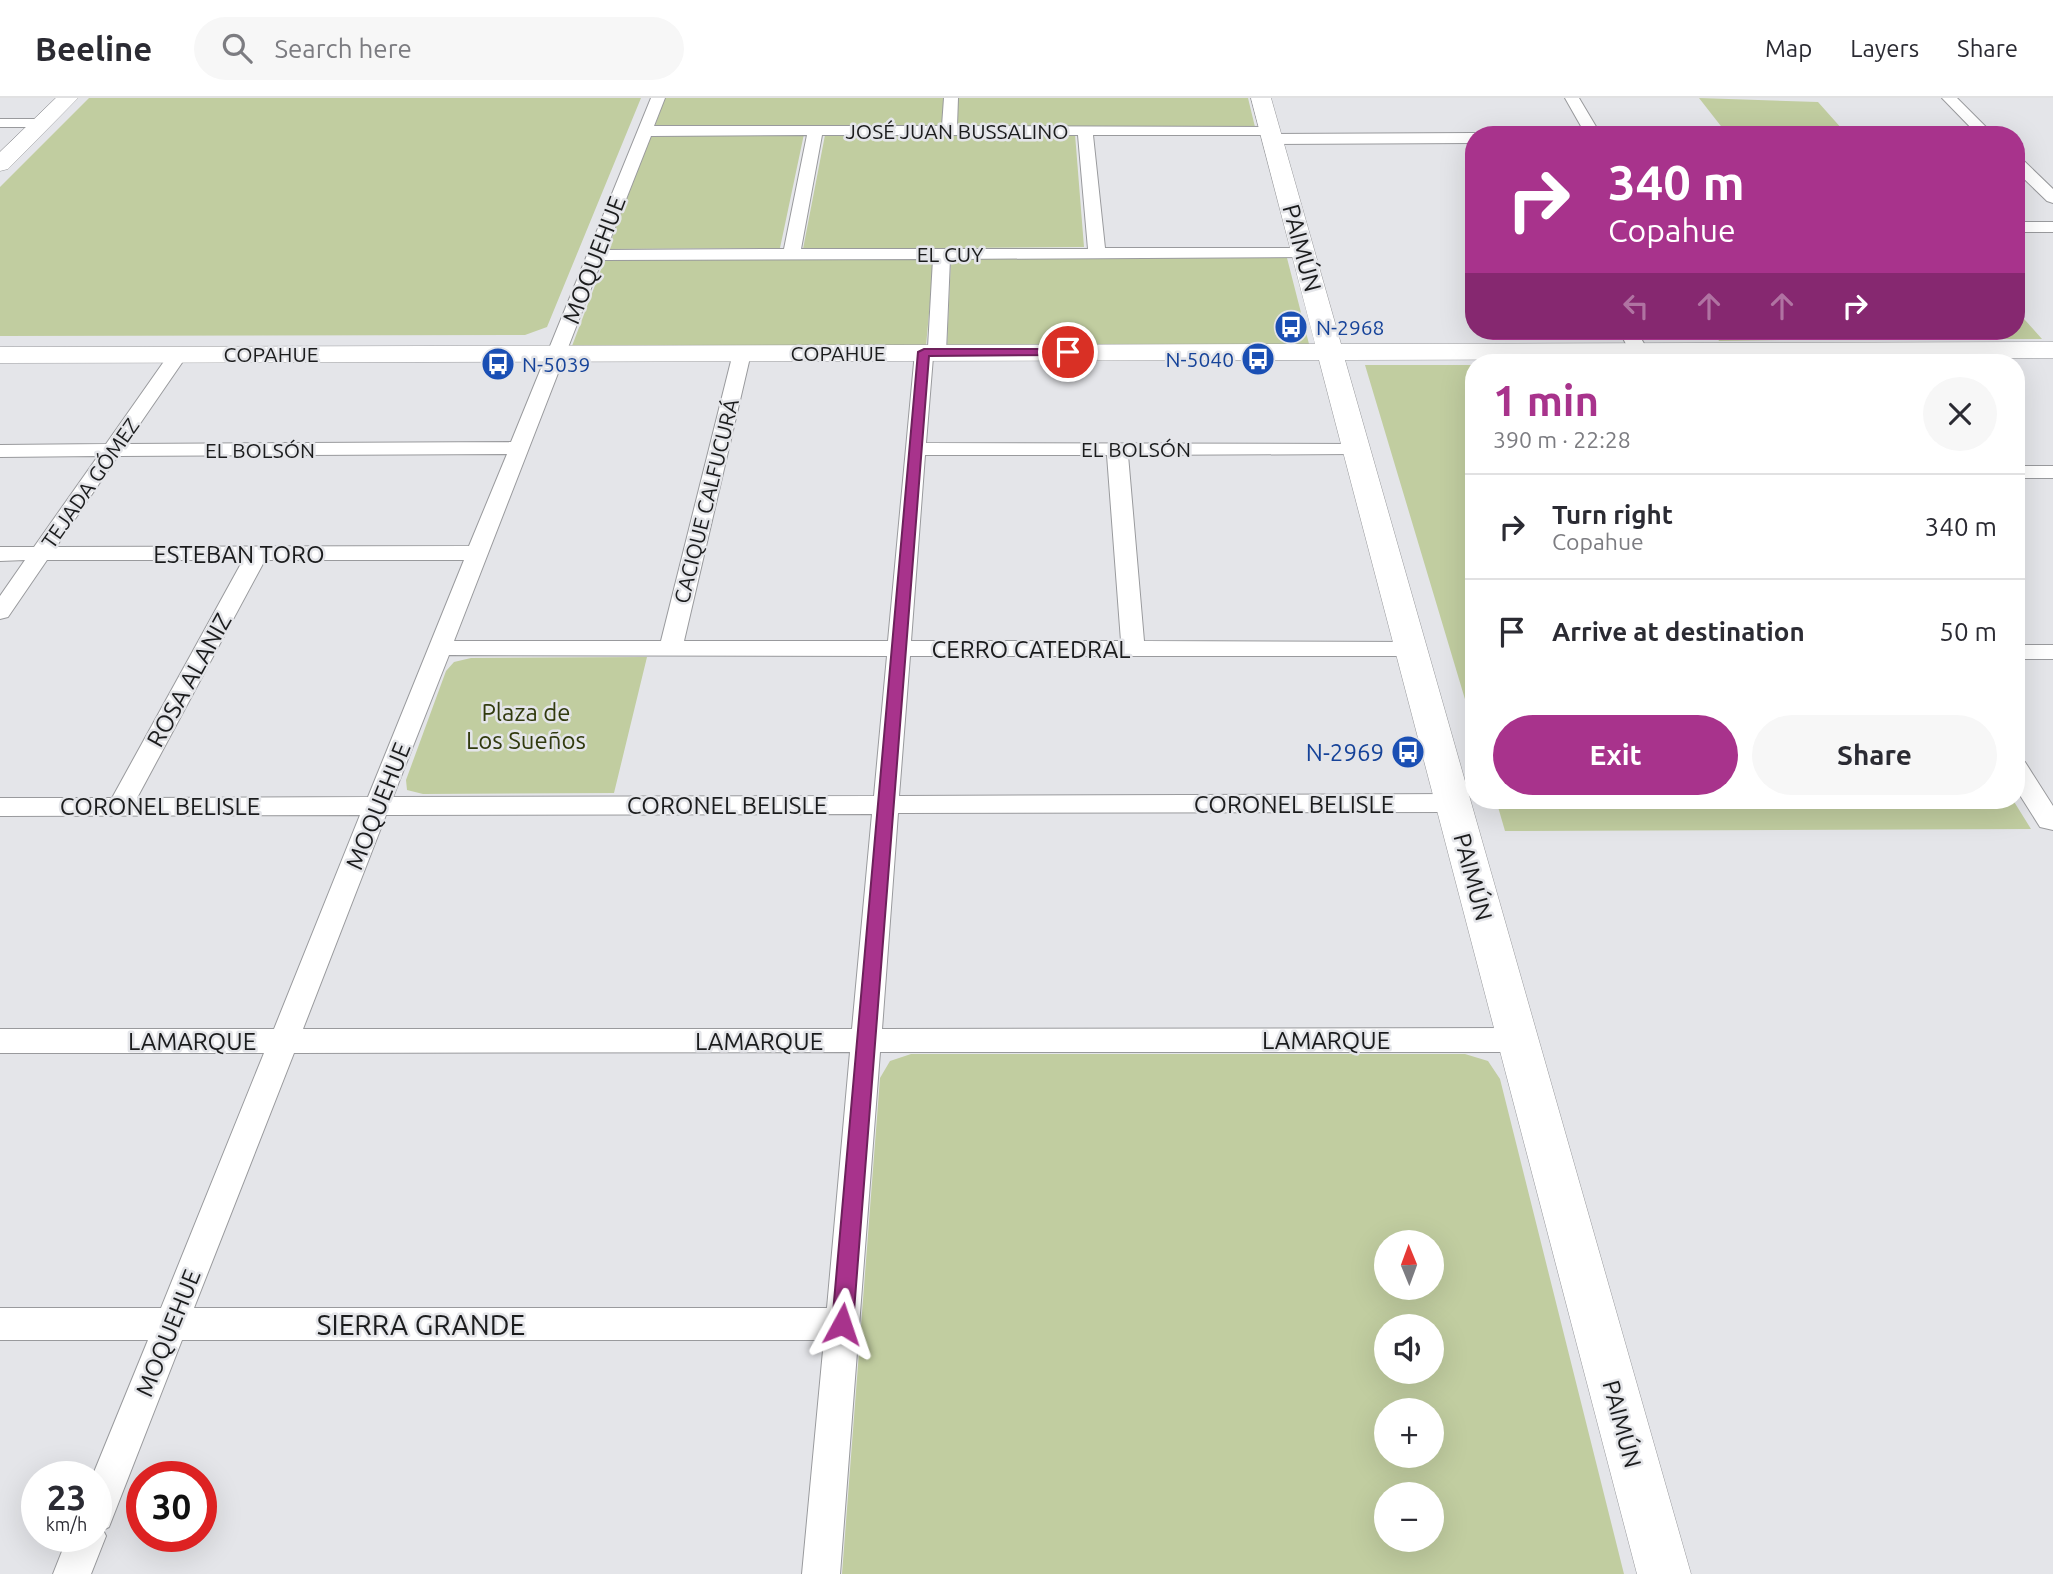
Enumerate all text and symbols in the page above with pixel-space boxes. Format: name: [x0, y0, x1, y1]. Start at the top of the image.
search box: [194, 17, 684, 80]
icon: search: [218, 29, 256, 67]
text: Beeline: [35, 30, 152, 67]
text: Search here: [274, 34, 412, 63]
text: Map: [1765, 35, 1812, 62]
text: Layers: [1850, 35, 1919, 62]
text: Share: [1957, 35, 2018, 62]
street label: JOSÉ JUAN BUSSALINO: [846, 119, 1069, 143]
icon: right: [1493, 154, 1584, 245]
text: 340 m: [1608, 154, 1745, 209]
street label: MOQUEHUE: [557, 192, 631, 328]
street label: PAIMÚN: [1277, 201, 1328, 295]
text: Copahue: [1608, 212, 1736, 248]
street label: EL CUY: [917, 242, 983, 266]
icon: left: [1617, 287, 1655, 325]
icon: ahead: [1690, 287, 1728, 325]
icon: ahead: [1763, 287, 1801, 325]
icon: right: [1836, 287, 1874, 325]
bus stop icon: N-2968: [1272, 308, 1310, 346]
place label: N-2968: [1316, 315, 1384, 339]
pin: [1038, 322, 1098, 382]
icon: arrive: [1049, 333, 1087, 371]
bus stop icon: N-5040: [1239, 340, 1277, 378]
street label: COPAHUE: [790, 341, 886, 365]
street label: COPAHUE: [223, 342, 319, 366]
bus stop icon: N-5039: [479, 345, 517, 383]
place label: N-5040: [1166, 347, 1234, 371]
place label: N-5039: [522, 352, 590, 376]
text: 1 min: [1493, 377, 1599, 424]
button: close: [1923, 377, 1997, 451]
street label: CACIQUE CALFUCURÁ: [669, 396, 743, 606]
street label: TEJADA GÓMEZ: [36, 413, 144, 553]
text: 390 m · 22:28: [1493, 427, 1631, 452]
street label: EL BOLSÓN: [1081, 437, 1191, 461]
street label: EL BOLSÓN: [205, 438, 315, 462]
text: Turn right: [1552, 500, 1673, 529]
icon: right: [1493, 508, 1531, 546]
text: 340 m: [1925, 512, 1997, 541]
text: Copahue: [1552, 529, 1644, 554]
street label: ESTEBAN TORO: [153, 541, 325, 568]
street label: ROSA ALANIZ: [141, 609, 237, 751]
icon: arrive: [1493, 613, 1531, 651]
text: Arrive at destination: [1552, 617, 1805, 646]
text: 50 m: [1939, 617, 1997, 646]
street label: CERRO CATEDRAL: [932, 636, 1130, 663]
park label: Plaza de Los Sueños: [466, 699, 586, 754]
button: Exit: [1493, 715, 1738, 795]
button: Share: [1752, 715, 1997, 795]
bus stop icon: N-2969: [1389, 733, 1427, 771]
street label: MOQUEHUE: [340, 739, 416, 873]
place label: N-2969: [1306, 739, 1384, 766]
street label: CORONEL BELISLE: [1194, 791, 1394, 818]
street label: CORONEL BELISLE: [627, 792, 827, 819]
street label: CORONEL BELISLE: [60, 793, 260, 820]
street label: PAIMÚN: [1448, 830, 1499, 924]
street label: LAMARQUE: [1262, 1027, 1390, 1054]
street label: LAMARQUE: [128, 1028, 256, 1055]
street label: LAMARQUE: [695, 1028, 823, 1055]
north arrow: [1374, 1230, 1444, 1300]
map controls: [1374, 1230, 1444, 1552]
street label: MOQUEHUE: [130, 1266, 206, 1400]
position arrow: [805, 1287, 879, 1361]
street label: SIERRA GRANDE: [317, 1309, 525, 1340]
button: sound: [1374, 1314, 1444, 1384]
street label: PAIMÚN: [1597, 1377, 1648, 1471]
button: +: [1374, 1398, 1444, 1468]
speed limit sign: 30: [126, 1461, 217, 1552]
text: 23: [47, 1477, 86, 1517]
button: −: [1374, 1482, 1444, 1552]
text: km/h: [46, 1514, 87, 1534]

